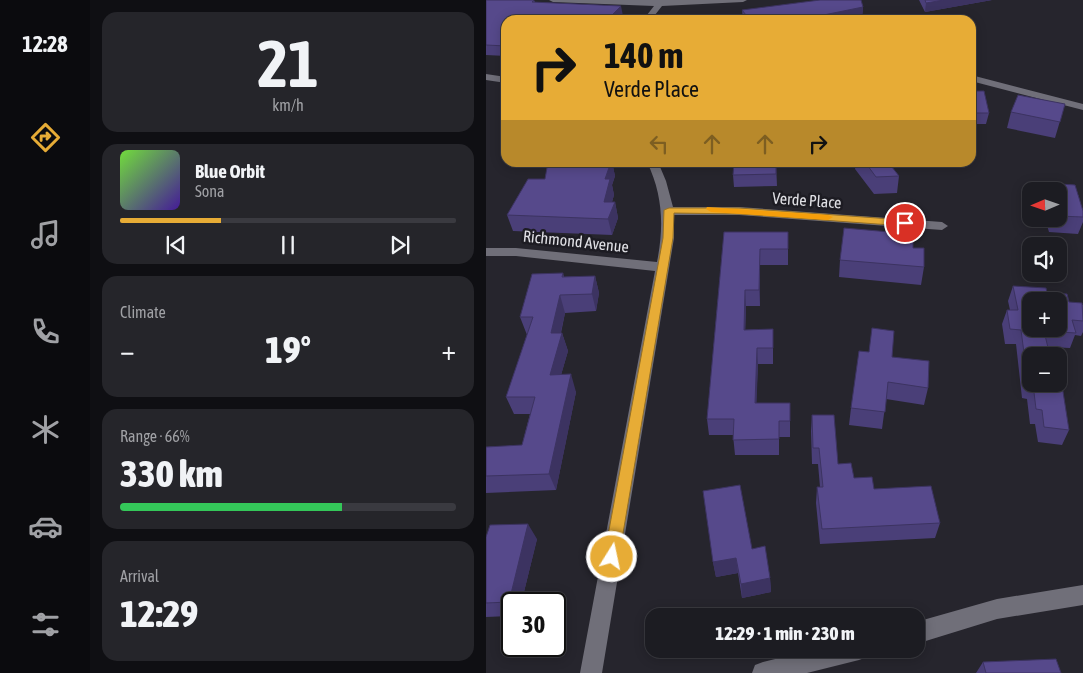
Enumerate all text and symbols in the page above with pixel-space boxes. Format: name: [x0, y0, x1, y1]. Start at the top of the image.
text: 21: [257, 26, 319, 101]
text: 12:28: [22, 31, 68, 57]
icon: right: [521, 35, 586, 100]
text: 140 m: [604, 35, 683, 75]
text: Verde Place: [604, 76, 699, 102]
text: km/h: [272, 96, 304, 114]
icon: directions: [28, 120, 63, 155]
icon: left: [645, 130, 673, 158]
icon: ahead: [698, 130, 726, 158]
icon: ahead: [751, 130, 779, 158]
icon: right: [804, 130, 832, 158]
text: Blue Orbit: [195, 160, 265, 182]
text: Sona: [195, 182, 224, 200]
north arrow: [1022, 182, 1067, 228]
map controls: [1022, 182, 1067, 392]
street label: Verde Place: [772, 189, 842, 211]
pin: [884, 202, 926, 244]
icon: arrive: [891, 209, 919, 237]
icon: music: [28, 217, 63, 252]
street label: Richmond Avenue: [522, 226, 630, 256]
icon: previous: [162, 231, 190, 259]
icon: pause: [274, 231, 302, 259]
icon: next: [386, 231, 414, 259]
button: sound: [1022, 237, 1067, 282]
button: +: [1022, 292, 1067, 337]
text: Climate: [120, 303, 166, 321]
icon: phone: [28, 314, 63, 349]
text: 19°: [265, 328, 311, 371]
text: −: [120, 334, 135, 366]
text: +: [441, 334, 456, 366]
button: −: [1022, 347, 1067, 392]
icon: climate: [28, 412, 63, 447]
text: Range · 66%: [120, 427, 190, 445]
text: 330 km: [120, 452, 223, 495]
icon: car: [28, 509, 63, 544]
position arrow: [585, 530, 637, 582]
text: Arrival: [120, 567, 159, 585]
text: 12:29: [120, 592, 198, 635]
speed limit sign: 30: [501, 592, 566, 657]
icon: filters: [28, 607, 63, 642]
text: 12:29 · 1 min · 230 m: [715, 622, 855, 644]

